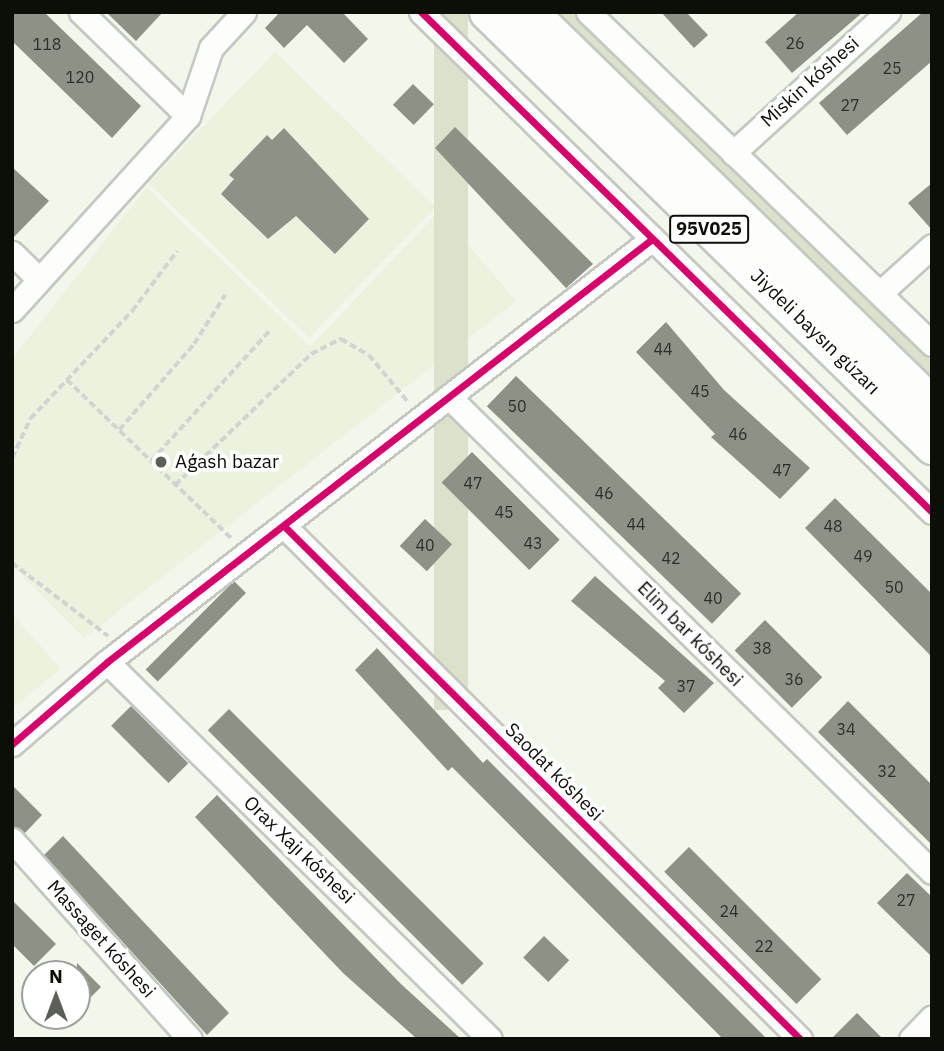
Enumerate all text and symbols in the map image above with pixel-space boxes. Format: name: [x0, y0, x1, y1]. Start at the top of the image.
street label: Miskin kóshesi: [756, 32, 864, 132]
house number: 26: [785, 33, 805, 53]
house number: 118: [33, 34, 61, 54]
house number: 25: [882, 58, 902, 78]
house number: 120: [66, 67, 94, 87]
house number: 27: [840, 95, 860, 115]
road number: 95V025: [669, 214, 749, 244]
street label: Jiydeli baysın gúzarı: [746, 264, 884, 400]
house number: 44: [653, 339, 673, 359]
house number: 45: [690, 381, 710, 401]
house number: 50: [507, 396, 527, 416]
house number: 46: [728, 424, 748, 444]
place label: Aǵash bazar: [175, 451, 279, 473]
marker: Aǵash bazar: [153, 454, 169, 470]
house number: 47: [772, 460, 792, 480]
house number: 47: [463, 473, 483, 493]
house number: 46: [594, 483, 614, 503]
house number: 45: [494, 502, 514, 522]
house number: 44: [626, 514, 646, 534]
house number: 48: [823, 516, 843, 536]
house number: 43: [523, 533, 543, 553]
house number: 40: [415, 535, 435, 555]
house number: 49: [853, 546, 873, 566]
house number: 42: [661, 548, 681, 568]
street label: Elim bar kóshesi: [633, 577, 747, 691]
house number: 50: [884, 577, 904, 597]
house number: 40: [703, 588, 723, 608]
house number: 38: [752, 638, 772, 658]
house number: 36: [784, 669, 804, 689]
house number: 37: [676, 676, 696, 696]
street label: Saodat kóshesi: [500, 718, 608, 826]
house number: 34: [836, 719, 856, 739]
house number: 32: [877, 761, 897, 781]
street label: Orax Xajı kóshesi: [239, 791, 359, 909]
street label: Massaget kóshesi: [42, 875, 160, 1003]
house number: 27: [896, 890, 916, 910]
house number: 24: [719, 901, 739, 921]
house number: 22: [754, 936, 774, 956]
north arrow: [21, 960, 91, 1030]
text: N: [49, 964, 63, 988]

